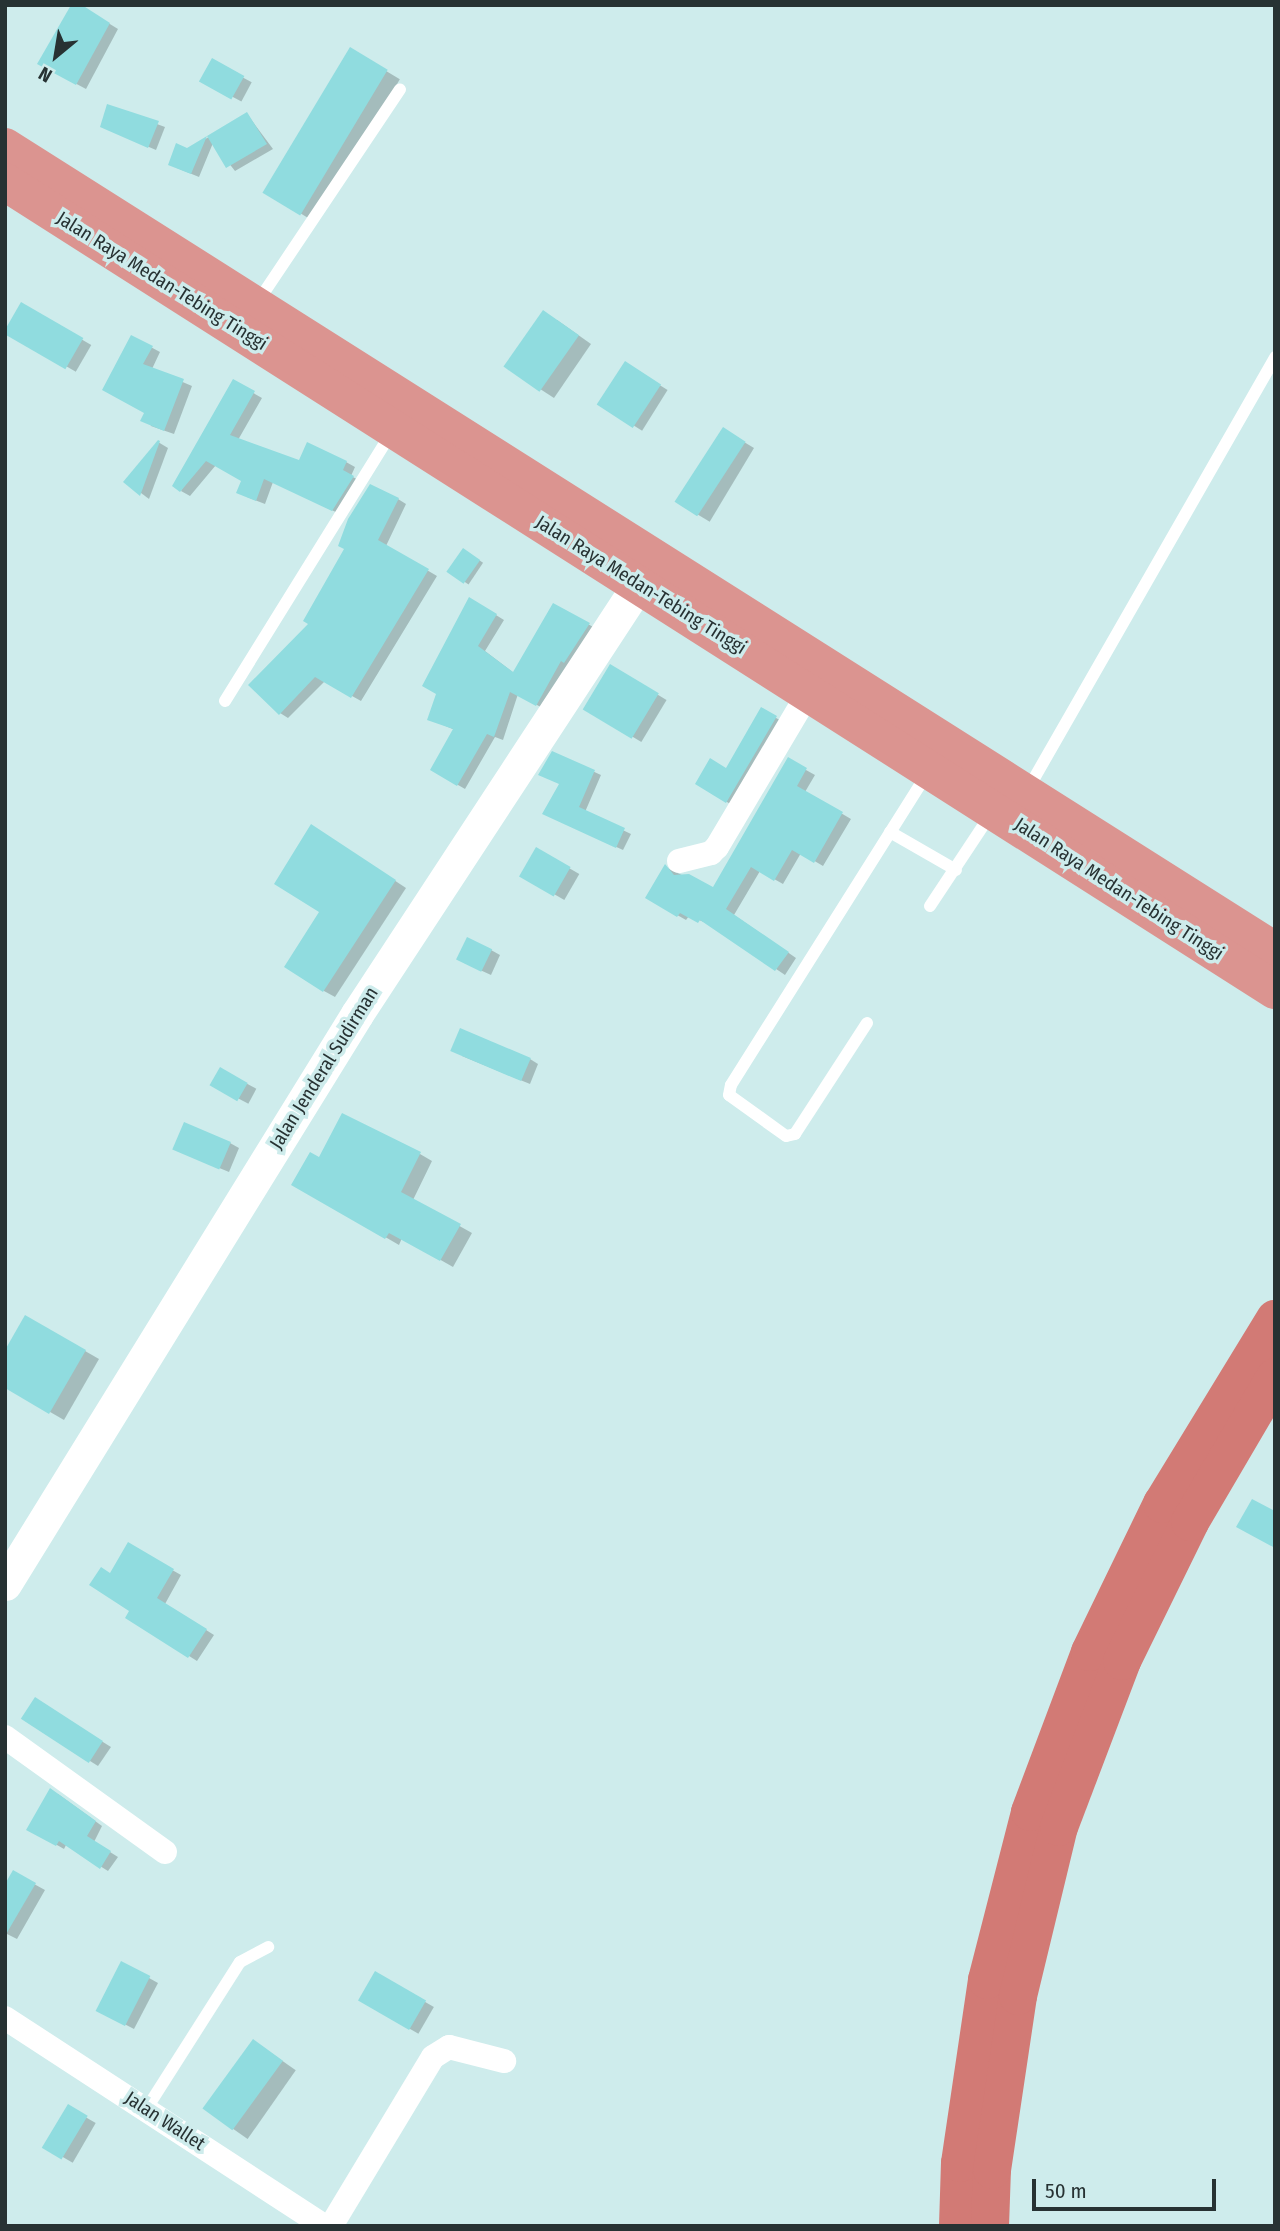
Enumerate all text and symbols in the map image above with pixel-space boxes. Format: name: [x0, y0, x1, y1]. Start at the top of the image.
north arrow: [21, 21, 91, 91]
text: N: [35, 62, 56, 87]
street label: Jalan Raya Medan-Tebing Tinggi: [52, 207, 272, 355]
street label: Jalan Raya Medan-Tebing Tinggi: [531, 511, 751, 659]
street label: Jalan Raya Medan-Tebing Tinggi: [1010, 813, 1228, 965]
street label: Jalan Jenderal Sudirman: [265, 983, 383, 1153]
street label: Jalan Wallet: [120, 2087, 210, 2155]
scale bar: [1035, 2164, 1219, 2208]
text: 50 m: [1045, 2178, 1087, 2204]

